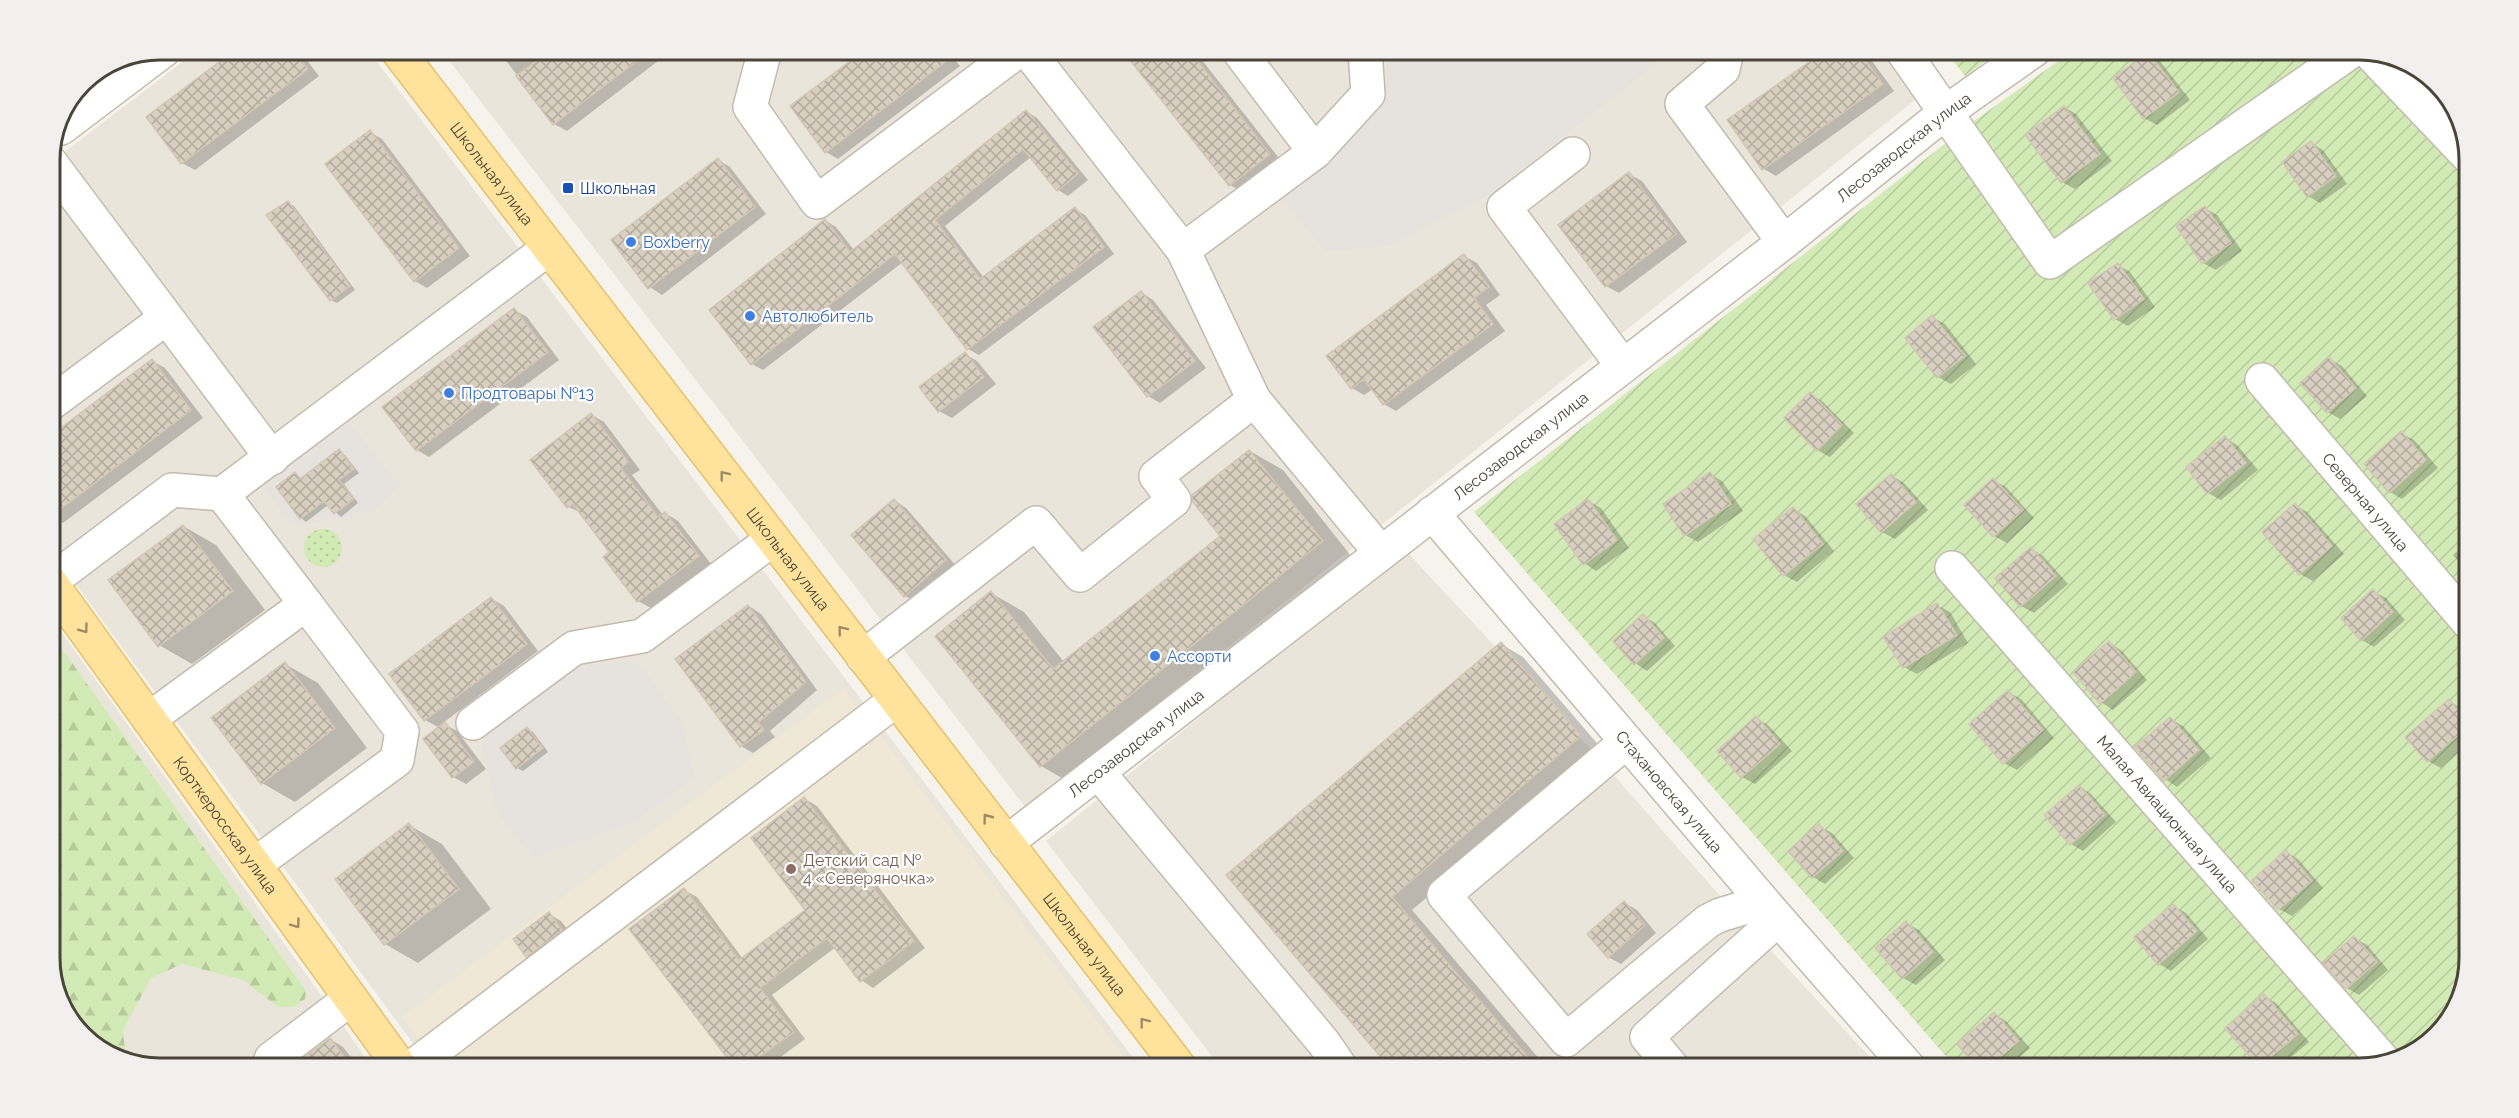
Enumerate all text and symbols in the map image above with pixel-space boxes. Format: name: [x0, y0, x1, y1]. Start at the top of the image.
street label: Лесозаводская улица: [1833, 88, 1975, 206]
street label: Школьная улица: [446, 119, 537, 229]
place label: Школьная: [580, 179, 656, 198]
marker: Школьная: [561, 181, 575, 195]
place label: Boxberry: [643, 233, 710, 252]
marker: Boxberry: [624, 235, 638, 249]
place label: Автолюбитель: [762, 307, 873, 326]
marker: Автолюбитель: [743, 309, 757, 323]
place label: Продтовары №13: [461, 384, 594, 403]
marker: Продтовары №13: [442, 386, 456, 400]
street label: Лесозаводская улица: [1449, 388, 1592, 504]
street label: Северная улица: [2318, 449, 2413, 555]
one-way arrow: [720, 471, 731, 482]
street label: Школьная улица: [742, 504, 834, 614]
one-way arrow: [77, 623, 88, 634]
one-way arrow: [839, 625, 850, 636]
place label: Ассорти: [1167, 647, 1232, 666]
marker: Ассорти: [1148, 649, 1162, 663]
street label: Лесозаводская улица: [1065, 685, 1208, 801]
street label: Стахановская улица: [1612, 727, 1726, 857]
street label: Малая Авиационная улица: [2093, 732, 2241, 897]
street label: Корткеросская улица: [169, 753, 281, 898]
one-way arrow: [983, 813, 994, 824]
place label: Детский сад № 4 «Северяночка»: [803, 851, 935, 888]
marker: Детский сад № 4 «Северяночка»: [784, 862, 798, 876]
street label: Школьная улица: [1039, 889, 1130, 1000]
one-way arrow: [289, 917, 300, 928]
one-way arrow: [1140, 1018, 1151, 1029]

